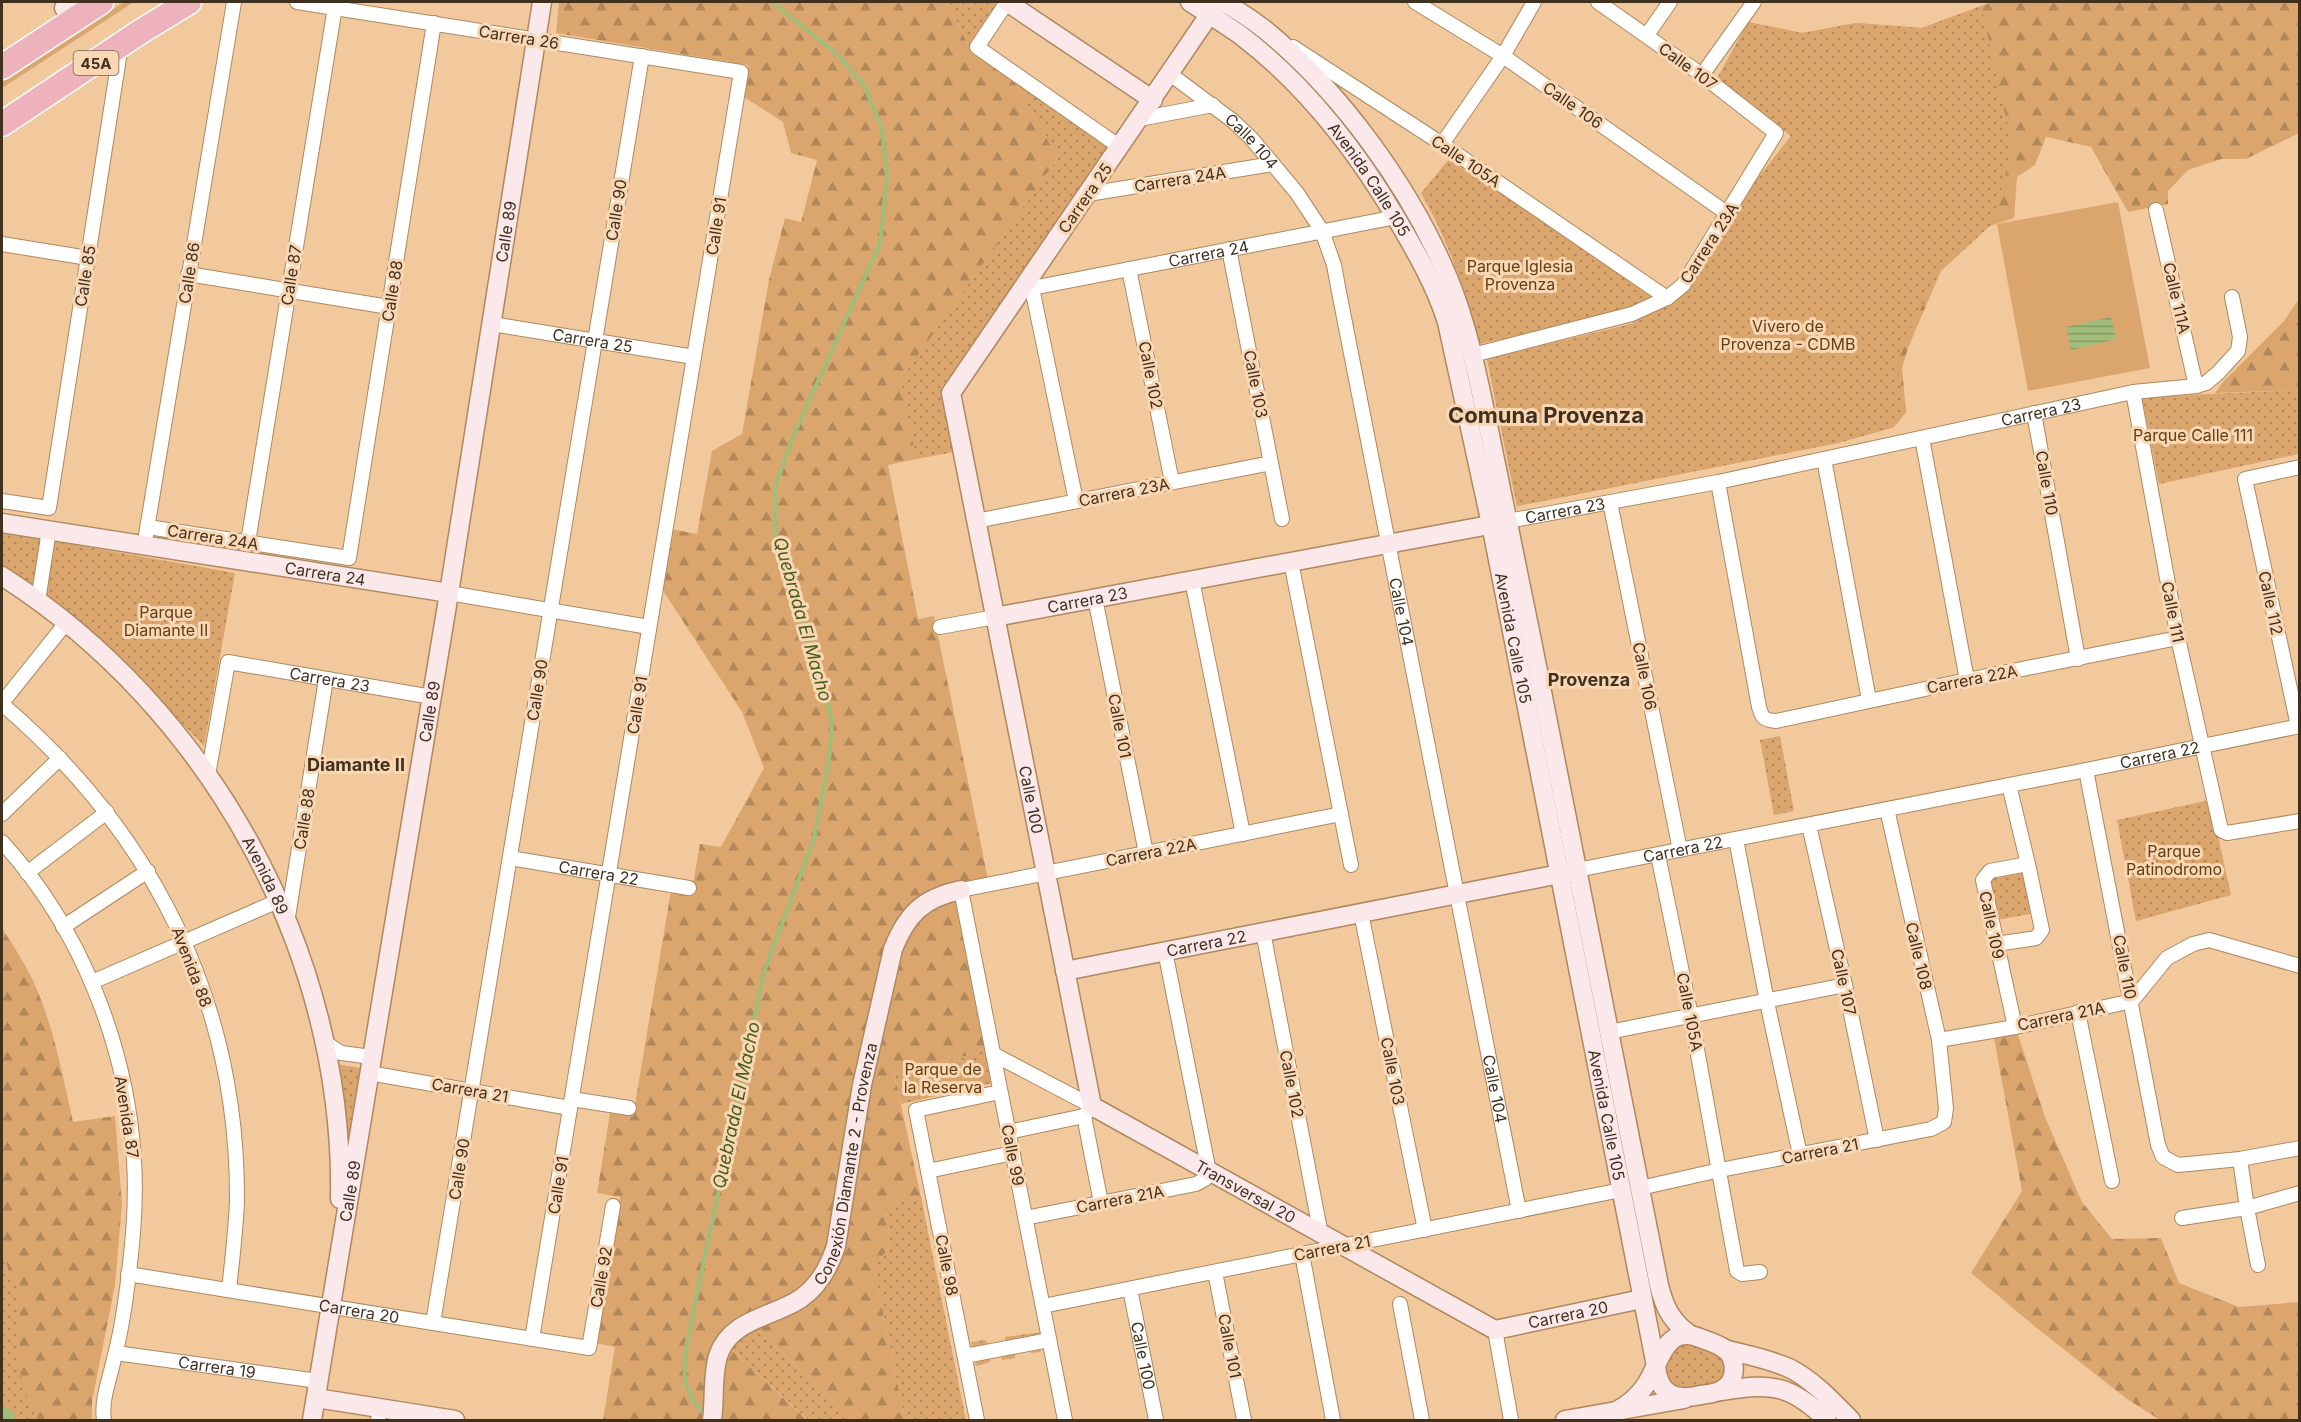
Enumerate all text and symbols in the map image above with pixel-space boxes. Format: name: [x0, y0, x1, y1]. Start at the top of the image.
street label: Carrera 26: [477, 21, 561, 53]
street label: Calle 107: [1655, 38, 1721, 94]
road number: 45A: [74, 51, 118, 75]
street label: Calle 106: [1539, 77, 1607, 133]
street label: Calle 104: [1221, 109, 1283, 173]
street label: Avenida Calle 105: [1324, 118, 1415, 240]
street label: Calle 105A: [1427, 130, 1505, 192]
street label: Carrera 25: [1054, 159, 1116, 237]
street label: Carrera 24A: [1133, 162, 1227, 196]
street label: Calle 90: [601, 178, 631, 242]
street label: Calle 91: [702, 195, 730, 257]
street label: Carrera 23A: [1676, 199, 1742, 287]
street label: Calle 89: [491, 200, 521, 264]
street label: Carrera 24: [1167, 236, 1250, 271]
street label: Calle 86: [174, 241, 204, 305]
street label: Calle 87: [276, 243, 306, 307]
street label: Calle 85: [70, 244, 100, 308]
park label: Parque Iglesia Provenza: [1467, 256, 1573, 294]
street label: Calle 88: [377, 259, 407, 323]
street label: Calle 111A: [2159, 260, 2195, 336]
park label: Vivero de Provenza - CDMB: [1720, 316, 1856, 354]
street label: Carrera 25: [551, 324, 634, 357]
street label: Calle 102: [1135, 339, 1167, 411]
street label: Calle 103: [1240, 348, 1272, 420]
street label: Carrera 23: [1999, 394, 2083, 430]
district label: Comuna Provenza: [1448, 402, 1644, 428]
park label: Parque Calle 111: [2133, 425, 2253, 445]
street label: Calle 110: [2031, 449, 2063, 517]
street label: Carrera 23A: [1077, 473, 1171, 511]
street label: Carrera 23: [1523, 493, 1607, 528]
street label: Carrera 24A: [166, 520, 260, 554]
water label: Quebrada El Macho: [770, 535, 836, 703]
street label: Carrera 24: [283, 557, 367, 590]
street label: Calle 112: [2254, 569, 2288, 637]
street label: Avenida Calle 105: [1491, 571, 1536, 705]
street label: Calle 104: [1385, 576, 1418, 648]
street label: Calle 111: [2157, 580, 2189, 644]
street label: Carrera 23: [1046, 583, 1129, 617]
park label: Parque Diamante II: [124, 602, 208, 640]
street label: Calle 106: [1629, 640, 1661, 712]
street label: Calle 90: [522, 658, 552, 722]
street label: Carrera 22A: [1925, 660, 2019, 698]
street label: Carrera 23: [288, 663, 371, 696]
district label: Provenza: [1548, 669, 1630, 690]
street label: Calle 91: [623, 674, 651, 736]
street label: Calle 89: [414, 679, 444, 744]
street label: Calle 101: [1104, 692, 1136, 760]
street label: Carrera 22: [2118, 737, 2201, 773]
district label: Diamante II: [307, 754, 405, 775]
street label: Calle 100: [1015, 764, 1048, 835]
street label: Calle 88: [289, 787, 319, 851]
street label: Carrera 22: [1641, 832, 1725, 867]
street label: Avenida 89: [238, 833, 293, 917]
street label: Carrera 22A: [1104, 833, 1198, 871]
park label: Parque Patinodromo: [2126, 841, 2222, 879]
street label: Carrera 22: [557, 856, 640, 889]
street label: Calle 109: [1975, 889, 2009, 961]
street label: Calle 108: [1902, 920, 1936, 992]
street label: Avenida 88: [168, 924, 216, 1010]
street label: Carrera 22: [1165, 926, 1248, 961]
street label: Calle 110: [2109, 933, 2141, 1001]
street label: Calle 107: [1827, 947, 1861, 1017]
street label: Calle 105A: [1673, 971, 1707, 1053]
street label: Carrera 21A: [2015, 997, 2107, 1035]
water label: Quebrada El Macho: [708, 1020, 764, 1190]
street label: Calle 103: [1377, 1035, 1409, 1107]
street label: Conexión Diamante 2 - Provenza: [809, 1041, 881, 1289]
street label: Calle 102: [1276, 1048, 1308, 1120]
street label: Avenida Calle 105: [1584, 1048, 1629, 1182]
street label: Calle 104: [1479, 1053, 1512, 1125]
park label: Parque de la Reserva: [904, 1059, 982, 1097]
street label: Carrera 21: [430, 1073, 510, 1107]
street label: Avenida 87: [111, 1074, 143, 1160]
street label: Calle 99: [997, 1123, 1029, 1187]
street label: Carrera 21: [1780, 1134, 1860, 1168]
street label: Calle 90: [444, 1137, 474, 1201]
street label: Calle 91: [544, 1154, 572, 1216]
street label: Transversal 20: [1192, 1155, 1299, 1227]
street label: Calle 89: [335, 1159, 365, 1223]
street label: Carrera 21A: [1074, 1181, 1166, 1217]
street label: Carrera 21: [1292, 1231, 1372, 1265]
street label: Calle 98: [931, 1233, 963, 1297]
street label: Calle 92: [586, 1245, 616, 1309]
street label: Carrera 20: [317, 1295, 401, 1327]
street label: Carrera 20: [1526, 1296, 1610, 1333]
street label: Calle 101: [1214, 1312, 1246, 1380]
street label: Calle 100: [1127, 1320, 1160, 1391]
street label: Carrera 19: [177, 1352, 257, 1382]

